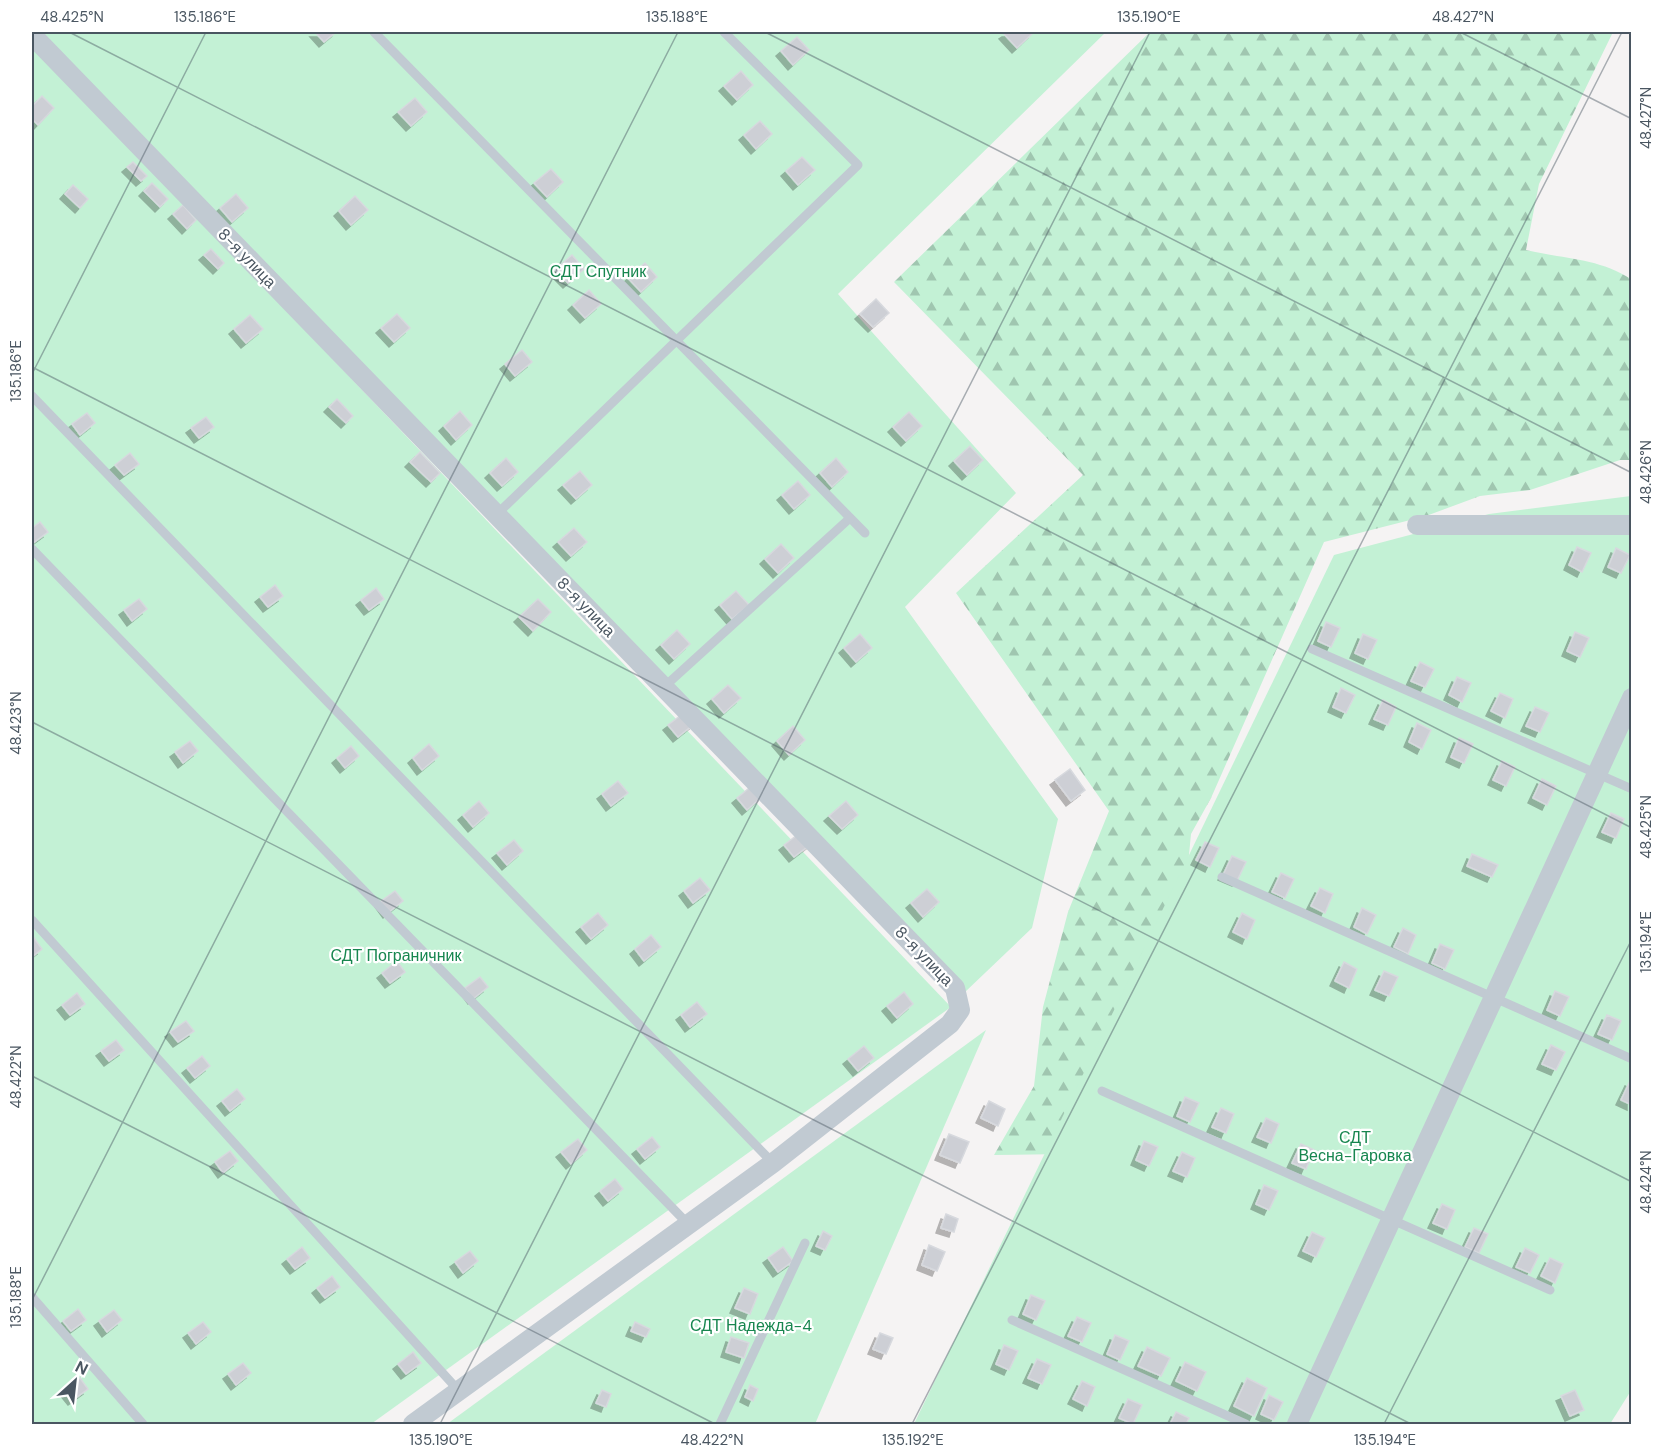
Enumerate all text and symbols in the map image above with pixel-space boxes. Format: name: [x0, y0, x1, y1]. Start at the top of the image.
text: 48.425°N: [40, 7, 104, 27]
text: 135.186°E: [174, 7, 236, 27]
text: 135.188°E: [646, 7, 708, 27]
text: 135.190°E: [1117, 7, 1181, 27]
text: 48.427°N: [1432, 7, 1494, 27]
text: 48.427°N: [1636, 87, 1656, 149]
street label: 8-я улица: [213, 224, 281, 292]
park label: СДТ Спутник: [550, 261, 647, 282]
text: 135.186°E: [6, 340, 26, 402]
text: 48.426°N: [1636, 440, 1656, 504]
street label: 8-я улица: [552, 573, 620, 641]
text: 48.423°N: [6, 691, 26, 755]
text: 48.425°N: [1636, 795, 1656, 859]
text: 135.194°E: [1636, 911, 1656, 973]
street label: 8-я улица: [890, 922, 958, 990]
park label: СДТ Пограничник: [331, 945, 462, 966]
text: 48.422°N: [6, 1045, 26, 1109]
park label: СДТ Весна-Гаровка: [1298, 1127, 1412, 1166]
text: 48.424°N: [1636, 1150, 1656, 1214]
text: 135.188°E: [6, 1266, 26, 1328]
park label: СДТ Надежда-4: [690, 1315, 812, 1336]
north arrow: [45, 1351, 105, 1411]
text: N: [72, 1356, 92, 1380]
text: 135.190°E: [409, 1430, 473, 1450]
text: 48.422°N: [680, 1430, 744, 1450]
text: 135.192°E: [882, 1430, 944, 1450]
text: 135.194°E: [1354, 1430, 1416, 1450]

